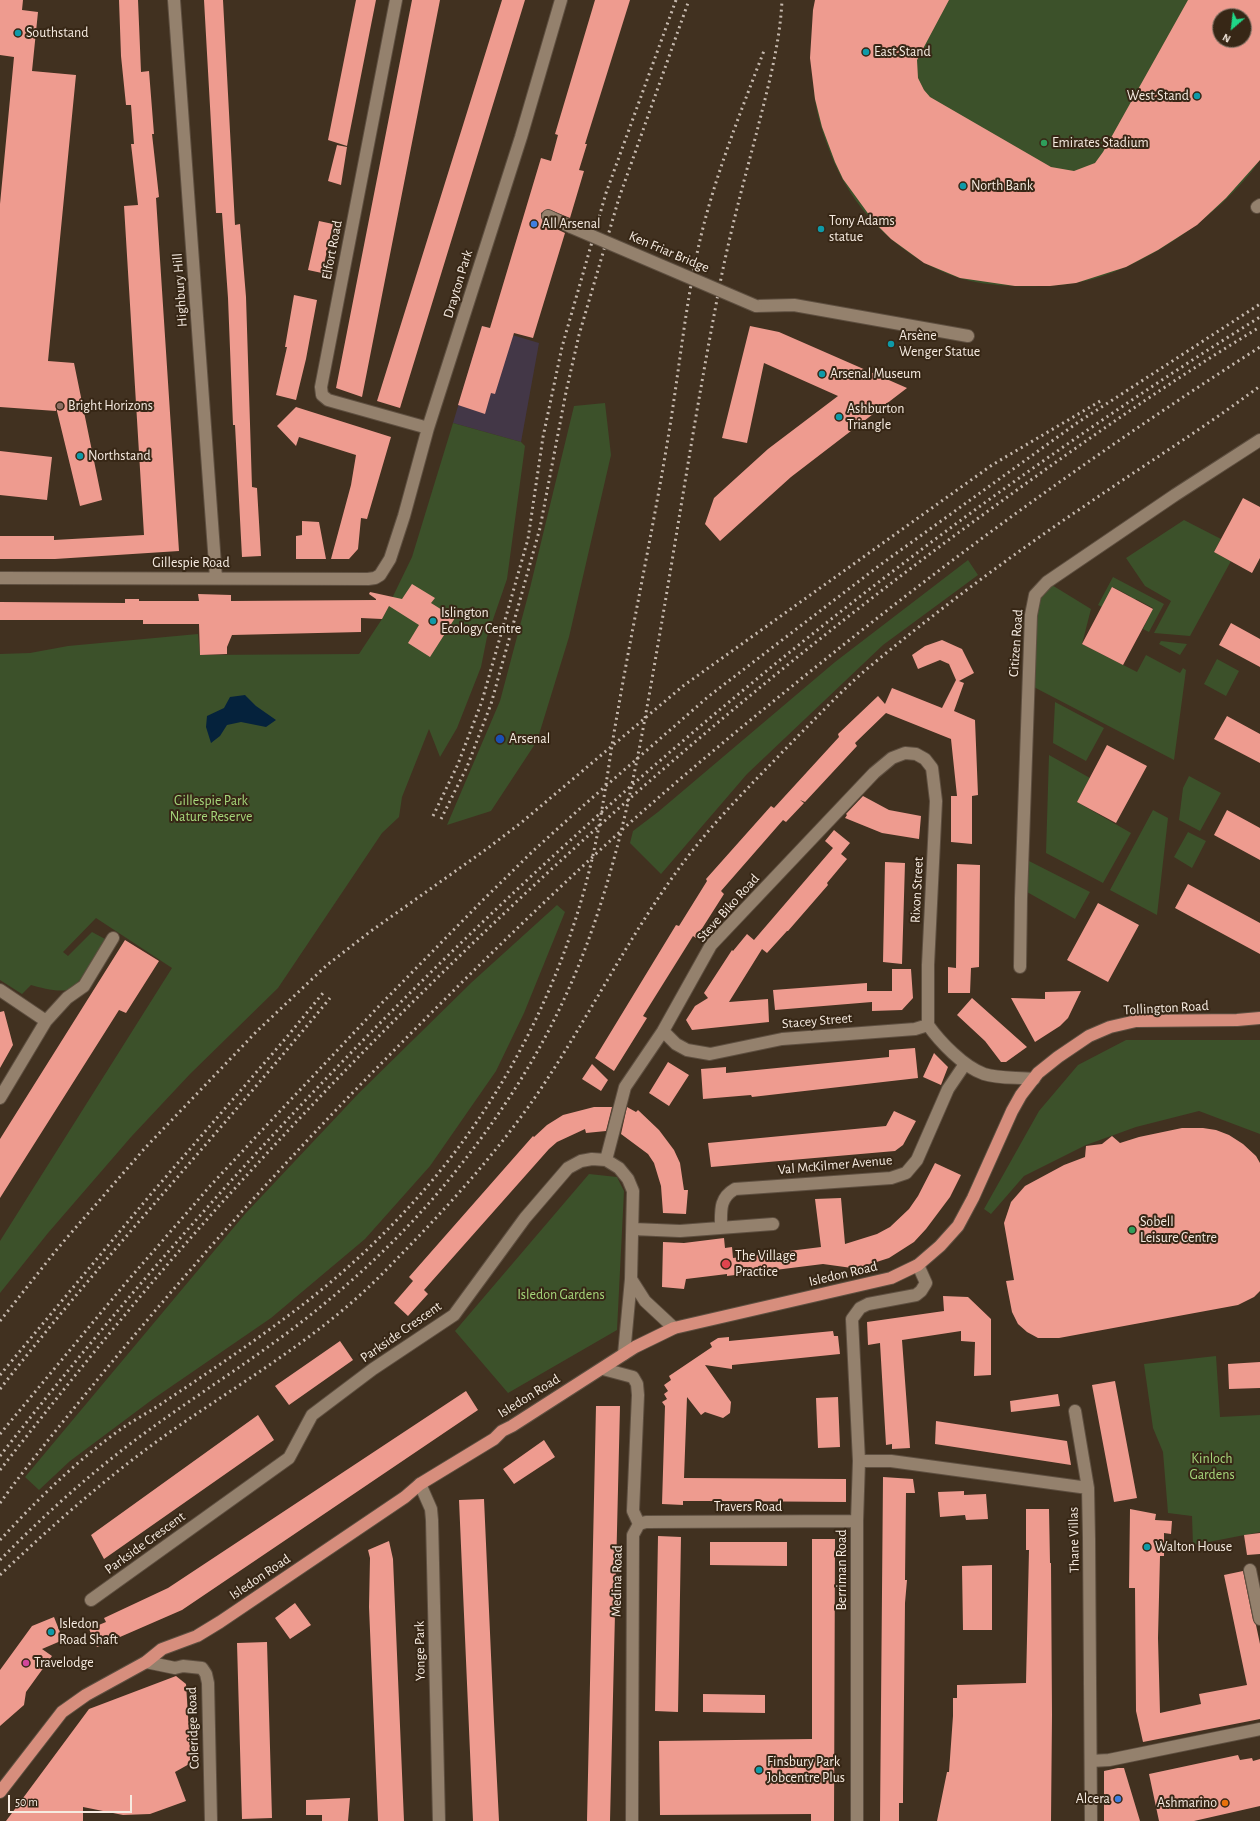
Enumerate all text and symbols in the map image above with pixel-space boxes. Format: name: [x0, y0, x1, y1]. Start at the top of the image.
north arrow: [1212, 8, 1252, 48]
place label: Southstand: [26, 25, 89, 41]
marker: Southstand: [13, 28, 23, 38]
text: N: [1221, 32, 1233, 45]
place label: East Stand: [874, 44, 931, 60]
marker: East Stand: [861, 47, 871, 57]
place label: West Stand: [1127, 88, 1189, 104]
marker: West Stand: [1192, 91, 1202, 101]
place label: Emirates Stadium: [1052, 135, 1149, 151]
marker: Emirates Stadium: [1039, 138, 1049, 148]
place label: North Bank: [971, 178, 1033, 194]
marker: North Bank: [958, 181, 968, 191]
place label: Tony Adams statue: [829, 213, 895, 246]
place label: All Arsenal: [542, 216, 601, 232]
street label: Elfort Road: [318, 219, 346, 281]
marker: All Arsenal: [529, 219, 539, 229]
marker: Tony Adams statue: [816, 224, 826, 234]
street label: Ken Friar Bridge: [626, 228, 712, 276]
street label: Drayton Park: [440, 248, 476, 320]
street label: Highbury Hill: [169, 252, 191, 328]
place label: Arsène Wenger Statue: [899, 328, 980, 360]
marker: Arsène Wenger Statue: [886, 339, 896, 349]
place label: Arsenal Museum: [830, 366, 921, 382]
marker: Arsenal Museum: [817, 369, 827, 379]
place label: Bright Horizons: [68, 398, 153, 414]
marker: Bright Horizons: [55, 401, 65, 411]
place label: Ashburton Triangle: [847, 401, 904, 434]
marker: Ashburton Triangle: [834, 412, 844, 422]
place label: Northstand: [88, 448, 151, 464]
marker: Northstand: [75, 451, 85, 461]
street label: Gillespie Road: [152, 555, 230, 571]
place label: Islington Ecology Centre: [441, 605, 521, 638]
street label: Citizen Road: [1005, 609, 1027, 677]
marker: Islington Ecology Centre: [428, 616, 438, 626]
place label: Arsenal: [509, 731, 550, 747]
marker: Arsenal: [494, 733, 506, 745]
park label: Gillespie Park Nature Reserve: [170, 793, 252, 826]
street label: Rixon Street: [907, 856, 927, 924]
street label: Steve Biko Road: [693, 870, 763, 946]
street label: Tollington Road: [1123, 997, 1209, 1019]
street label: Stacey Street: [781, 1010, 853, 1032]
street label: Val McKilmer Avenue: [777, 1152, 893, 1178]
place label: Sobell Leisure Centre: [1140, 1214, 1217, 1246]
marker: Sobell Leisure Centre: [1127, 1225, 1137, 1235]
place label: The Village Practice: [735, 1248, 796, 1280]
marker: The Village Practice: [720, 1258, 732, 1270]
street label: Isledon Road: [807, 1258, 879, 1290]
park label: Isledon Gardens: [517, 1287, 605, 1303]
street label: Parkside Crescent: [357, 1298, 445, 1366]
street label: Isledon Road: [495, 1370, 563, 1422]
park label: Kinloch Gardens: [1189, 1451, 1235, 1484]
street label: Travers Road: [714, 1499, 782, 1515]
street label: Thane Villas: [1065, 1507, 1083, 1573]
street label: Parkside Crescent: [101, 1508, 189, 1578]
street label: Berriman Road: [834, 1529, 850, 1611]
place label: Walton House: [1155, 1539, 1232, 1555]
marker: Walton House: [1142, 1542, 1152, 1552]
street label: Medina Road: [608, 1545, 626, 1617]
street label: Isledon Road: [226, 1550, 294, 1604]
place label: Isledon Road Shaft: [59, 1616, 118, 1648]
street label: Yonge Park: [411, 1621, 429, 1681]
marker: Isledon Road Shaft: [46, 1627, 56, 1637]
place label: Travelodge: [34, 1655, 94, 1671]
marker: Travelodge: [21, 1658, 31, 1668]
street label: Coleridge Road: [183, 1687, 203, 1769]
place label: Finsbury Park Jobcentre Plus: [767, 1754, 845, 1786]
marker: Finsbury Park Jobcentre Plus: [754, 1765, 764, 1775]
scale bar: [10, 1787, 134, 1813]
place label: Alcera: [1076, 1791, 1110, 1807]
marker: Alcera: [1113, 1794, 1123, 1804]
place label: Ashmarino: [1157, 1795, 1217, 1811]
text: 50 m: [15, 1796, 38, 1808]
marker: Ashmarino: [1220, 1798, 1230, 1808]

